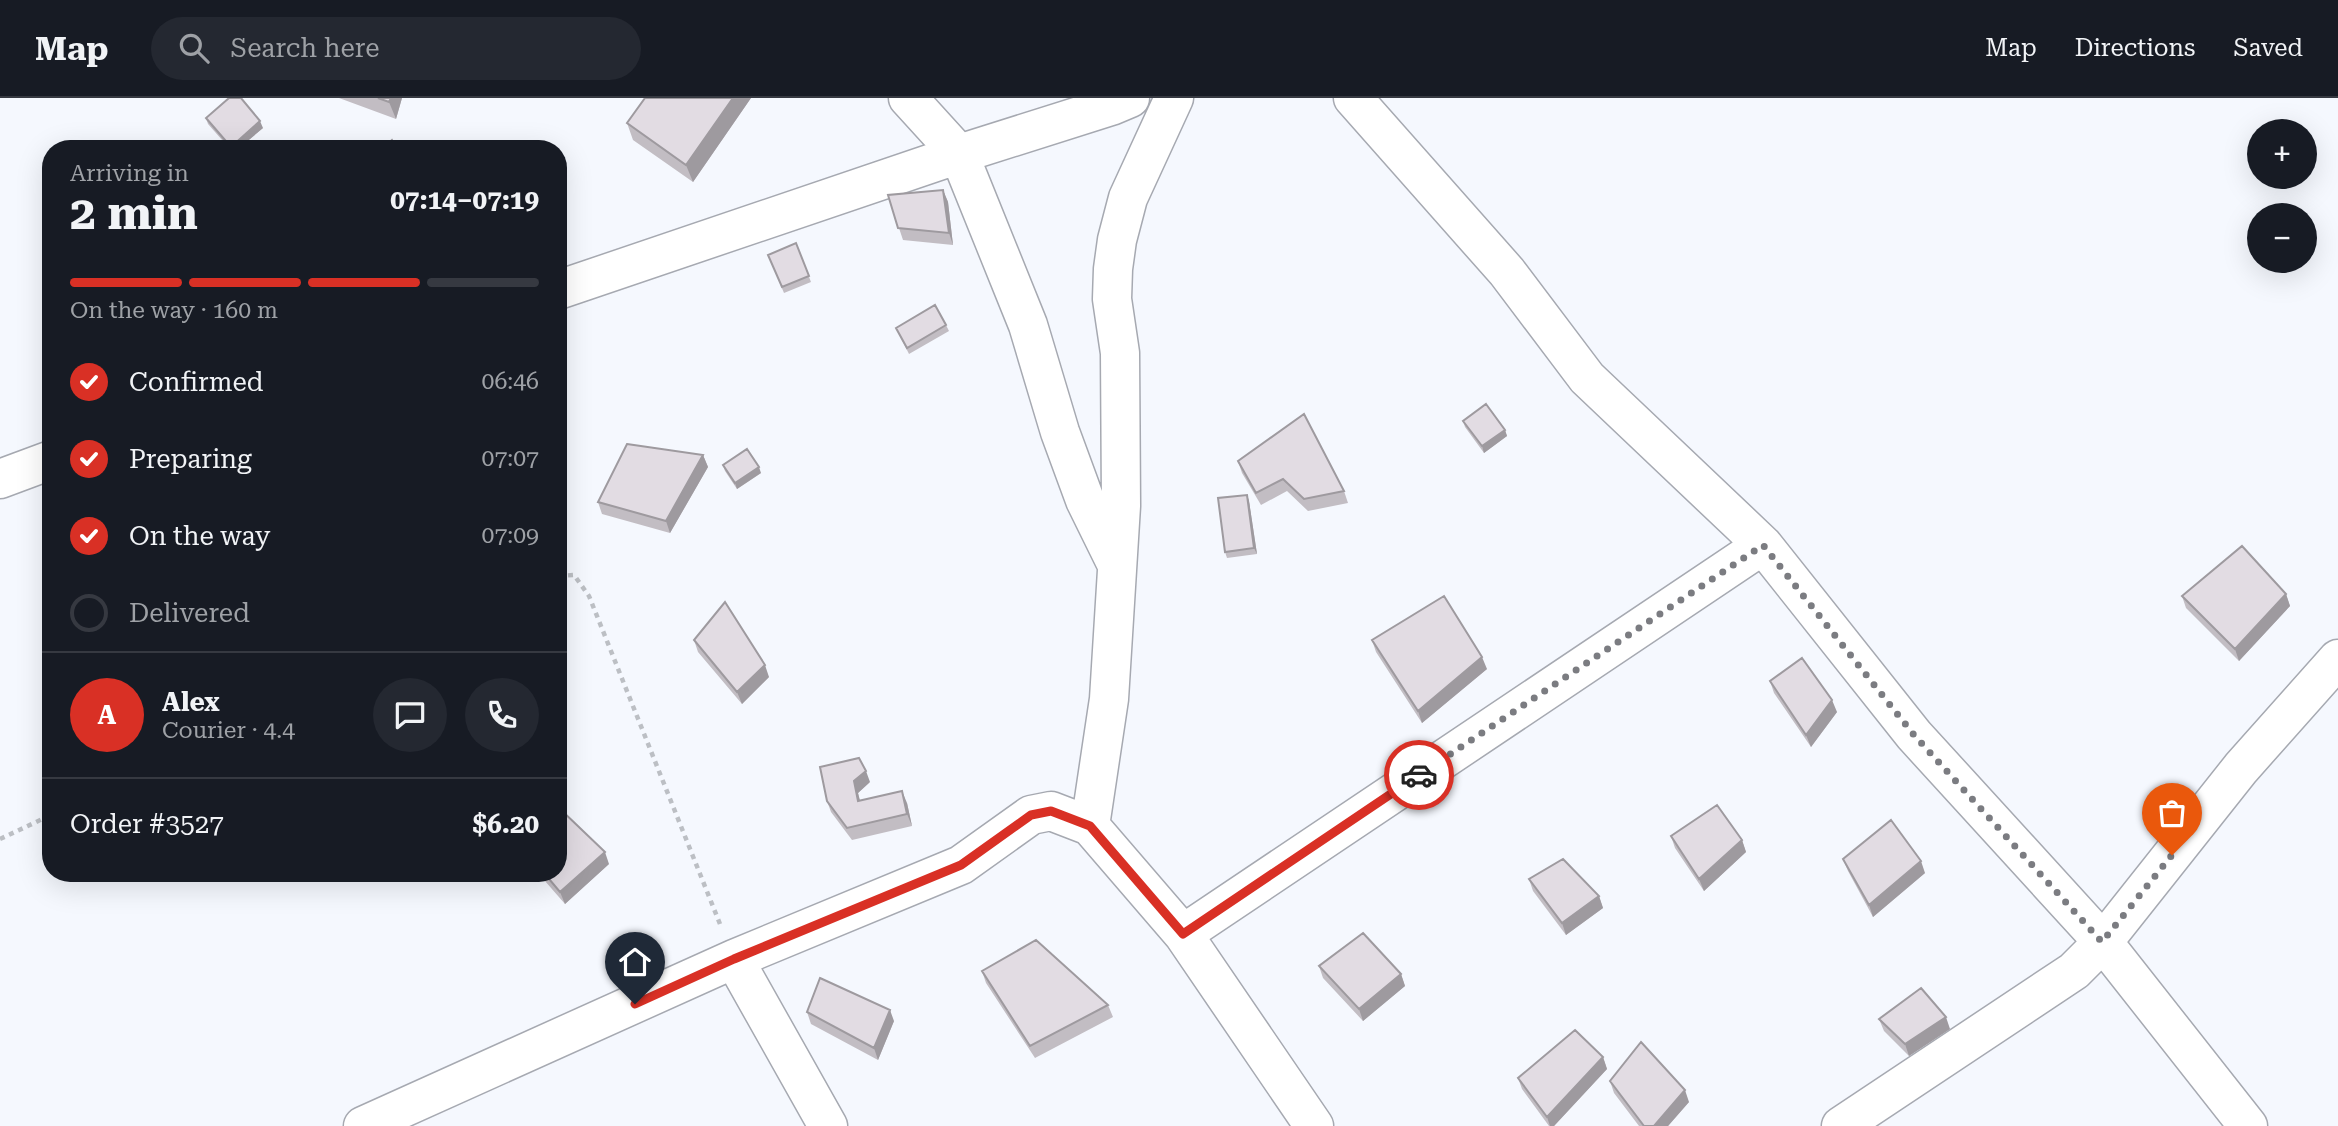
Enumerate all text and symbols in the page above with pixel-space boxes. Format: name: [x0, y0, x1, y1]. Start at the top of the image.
search box: [151, 17, 641, 80]
text: Map: [35, 29, 109, 68]
icon: search: [175, 29, 213, 67]
text: Search here: [231, 33, 380, 63]
text: Map: [1985, 34, 2037, 62]
text: Directions: [2075, 34, 2195, 62]
text: Saved: [2233, 34, 2303, 62]
map controls: [2247, 119, 2317, 273]
button: +: [2247, 119, 2317, 189]
text: Arriving in: [70, 160, 189, 187]
text: 07:14–07:19: [390, 185, 539, 215]
text: 2 min: [70, 186, 198, 240]
button: −: [2247, 203, 2317, 273]
text: On the way · 160 m: [70, 297, 278, 324]
icon: check: [70, 363, 108, 401]
text: Confirmed: [129, 367, 264, 397]
text: 06:46: [482, 368, 539, 395]
icon: check: [70, 440, 108, 478]
text: Preparing: [129, 444, 252, 474]
text: 07:07: [482, 445, 539, 472]
icon: check: [70, 517, 108, 555]
text: On the way: [129, 521, 270, 551]
text: 07:09: [482, 522, 539, 549]
text: Delivered: [129, 598, 250, 628]
button: chat: [373, 678, 447, 752]
button: phone: [465, 678, 539, 752]
text: Alex: [162, 687, 220, 717]
text: A: [98, 700, 116, 730]
text: Courier · 4.4: [162, 717, 295, 744]
courier: [1384, 740, 1454, 810]
icon: car: [1400, 756, 1438, 794]
pin: [2142, 783, 2202, 855]
icon: bag: [2153, 794, 2191, 832]
text: Order #3527: [70, 809, 224, 839]
text: $6.20: [473, 809, 539, 839]
pin: [605, 932, 665, 1004]
icon: home: [616, 943, 654, 981]

